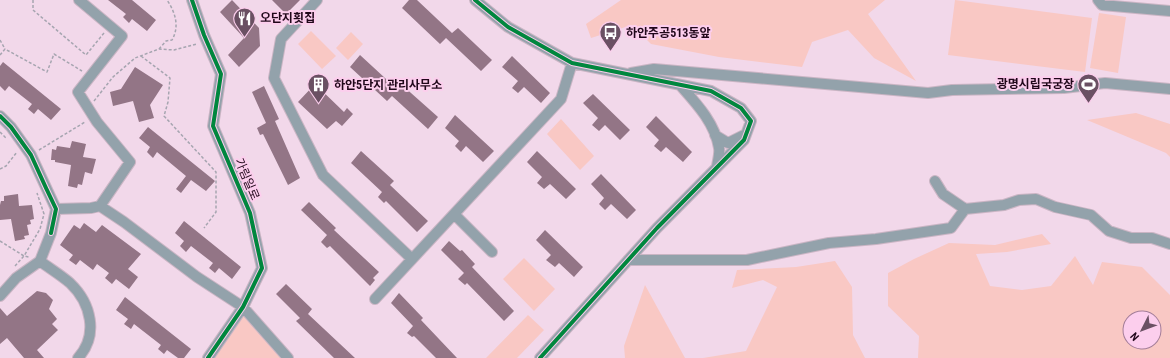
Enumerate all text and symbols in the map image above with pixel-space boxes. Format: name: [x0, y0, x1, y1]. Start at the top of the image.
restaurant icon: 오단지횟집: [231, 5, 257, 38]
place label: 오단지횟집: [260, 11, 315, 25]
bus stop icon: 하안주공513동앞: [598, 20, 624, 53]
place label: 하안주공513동앞: [626, 26, 710, 40]
sports icon: 광명시립국궁장: [1076, 71, 1102, 104]
building icon: 하안5단지 관리사무소: [306, 72, 332, 105]
place label: 광명시립국궁장: [997, 77, 1074, 91]
place label: 하안5단지 관리사무소: [334, 78, 442, 92]
street label: 가림일로: [232, 156, 262, 202]
north arrow: [1122, 310, 1162, 350]
text: N: [1128, 329, 1142, 343]

